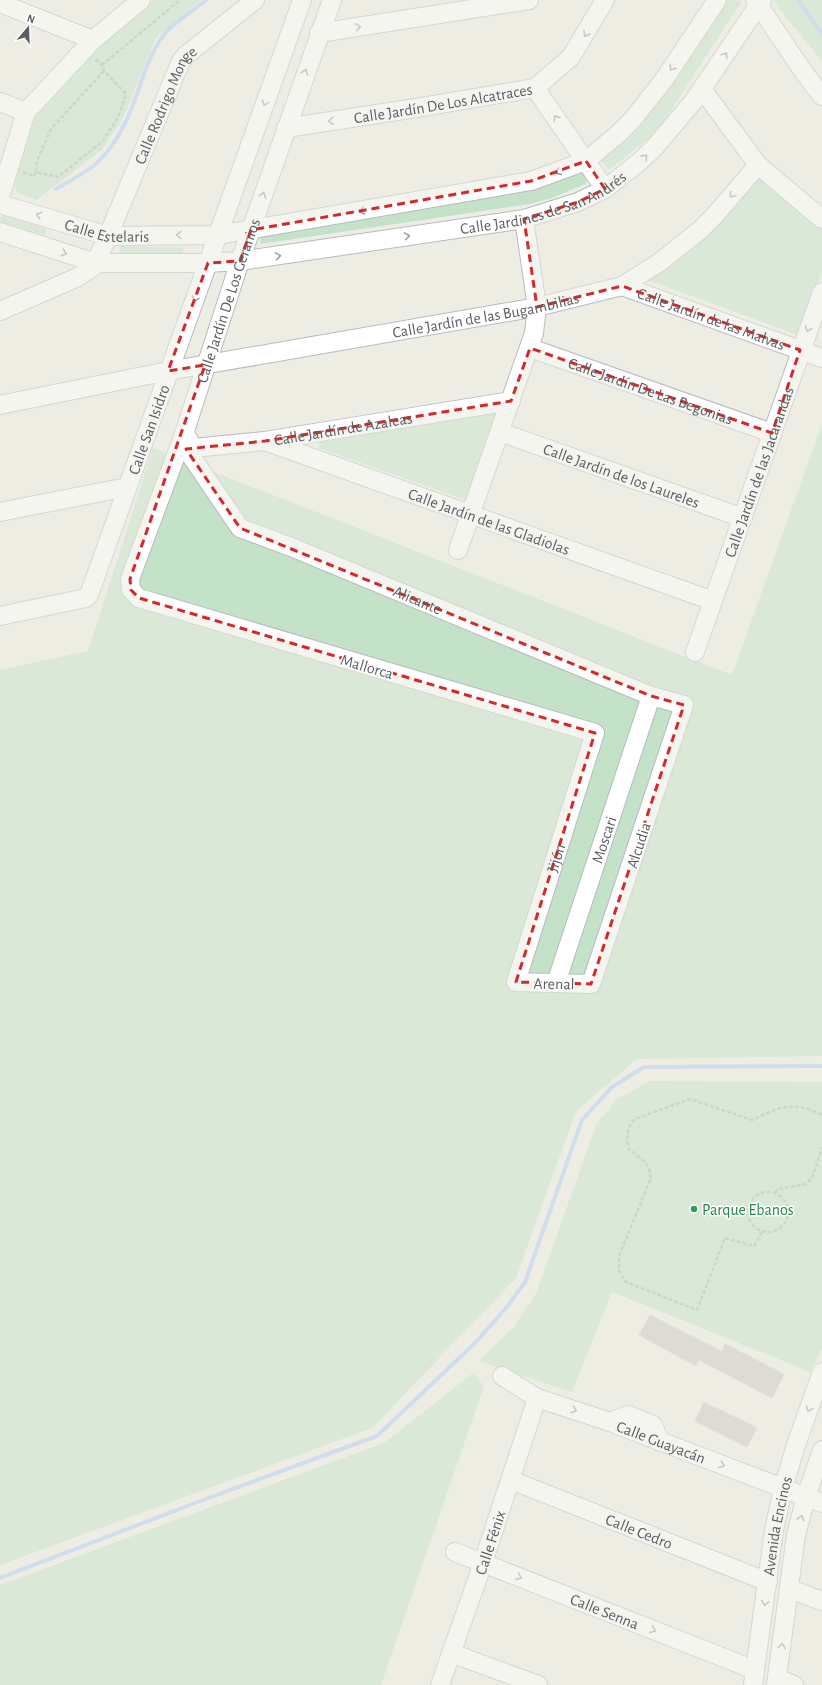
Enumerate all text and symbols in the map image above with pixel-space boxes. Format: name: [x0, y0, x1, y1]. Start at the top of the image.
north arrow: [8, 8, 48, 48]
text: N: [26, 13, 37, 25]
one-way arrow: [355, 23, 361, 32]
one-way arrow: [583, 30, 590, 37]
street label: Calle Rodrigo Monge: [132, 43, 200, 167]
one-way arrow: [720, 52, 728, 59]
one-way arrow: [670, 63, 677, 70]
one-way arrow: [301, 69, 309, 76]
street label: Calle Jardín De Los Alcatraces: [353, 82, 534, 126]
one-way arrow: [262, 99, 270, 106]
one-way arrow: [553, 115, 560, 122]
one-way arrow: [327, 116, 334, 125]
one-way arrow: [640, 154, 648, 162]
one-way arrow: [555, 168, 562, 176]
street label: Calle Jardines de San Andrés: [459, 169, 629, 237]
one-way arrow: [730, 190, 737, 197]
one-way arrow: [258, 192, 266, 199]
one-way arrow: [359, 206, 365, 215]
one-way arrow: [35, 211, 42, 220]
street label: Calle Estelaris: [63, 217, 149, 245]
street label: Calle Jardín De Los Geranios: [194, 217, 263, 385]
one-way arrow: [176, 231, 182, 239]
one-way arrow: [404, 232, 410, 241]
one-way arrow: [60, 248, 67, 257]
one-way arrow: [275, 252, 281, 261]
street label: Calle Jardín de las Malvas: [635, 285, 787, 353]
street label: Calle Jardín de las Bugambilias: [391, 290, 581, 341]
one-way arrow: [191, 296, 199, 303]
one-way arrow: [805, 325, 813, 332]
street label: Calle Jardín De Las Begonias: [566, 355, 735, 428]
street label: Calle San Isidro: [126, 383, 173, 477]
street label: Calle Jardín de las Jacarandas: [722, 385, 797, 559]
street label: Calle Jardín de Azaleas: [273, 410, 414, 448]
street label: Calle Jardín de los Laureles: [541, 441, 701, 511]
street label: Calle Jardín de las Gladiolas: [406, 486, 572, 558]
street label: Alicante: [391, 583, 444, 618]
street label: Mallorca: [339, 652, 395, 682]
street label: Moscari: [589, 814, 620, 865]
street label: Alcudia: [624, 820, 654, 870]
street label: Jijón: [544, 842, 568, 874]
street label: Arenal: [533, 976, 575, 992]
place label: Parque Ebanos: [702, 1202, 794, 1218]
marker: Parque Ebanos: [689, 1204, 699, 1214]
one-way arrow: [805, 1405, 813, 1412]
one-way arrow: [570, 1406, 577, 1414]
street label: Calle Guayacán: [614, 1418, 708, 1467]
one-way arrow: [719, 1461, 726, 1469]
street label: Avenida Encinos: [761, 1474, 795, 1577]
street label: Calle Fénix: [473, 1509, 509, 1577]
street label: Calle Cedro: [603, 1511, 675, 1552]
one-way arrow: [796, 1515, 804, 1521]
one-way arrow: [516, 1573, 523, 1581]
street label: Calle Senna: [568, 1591, 641, 1632]
one-way arrow: [761, 1600, 770, 1607]
one-way arrow: [648, 1625, 656, 1633]
one-way arrow: [777, 1643, 786, 1649]

